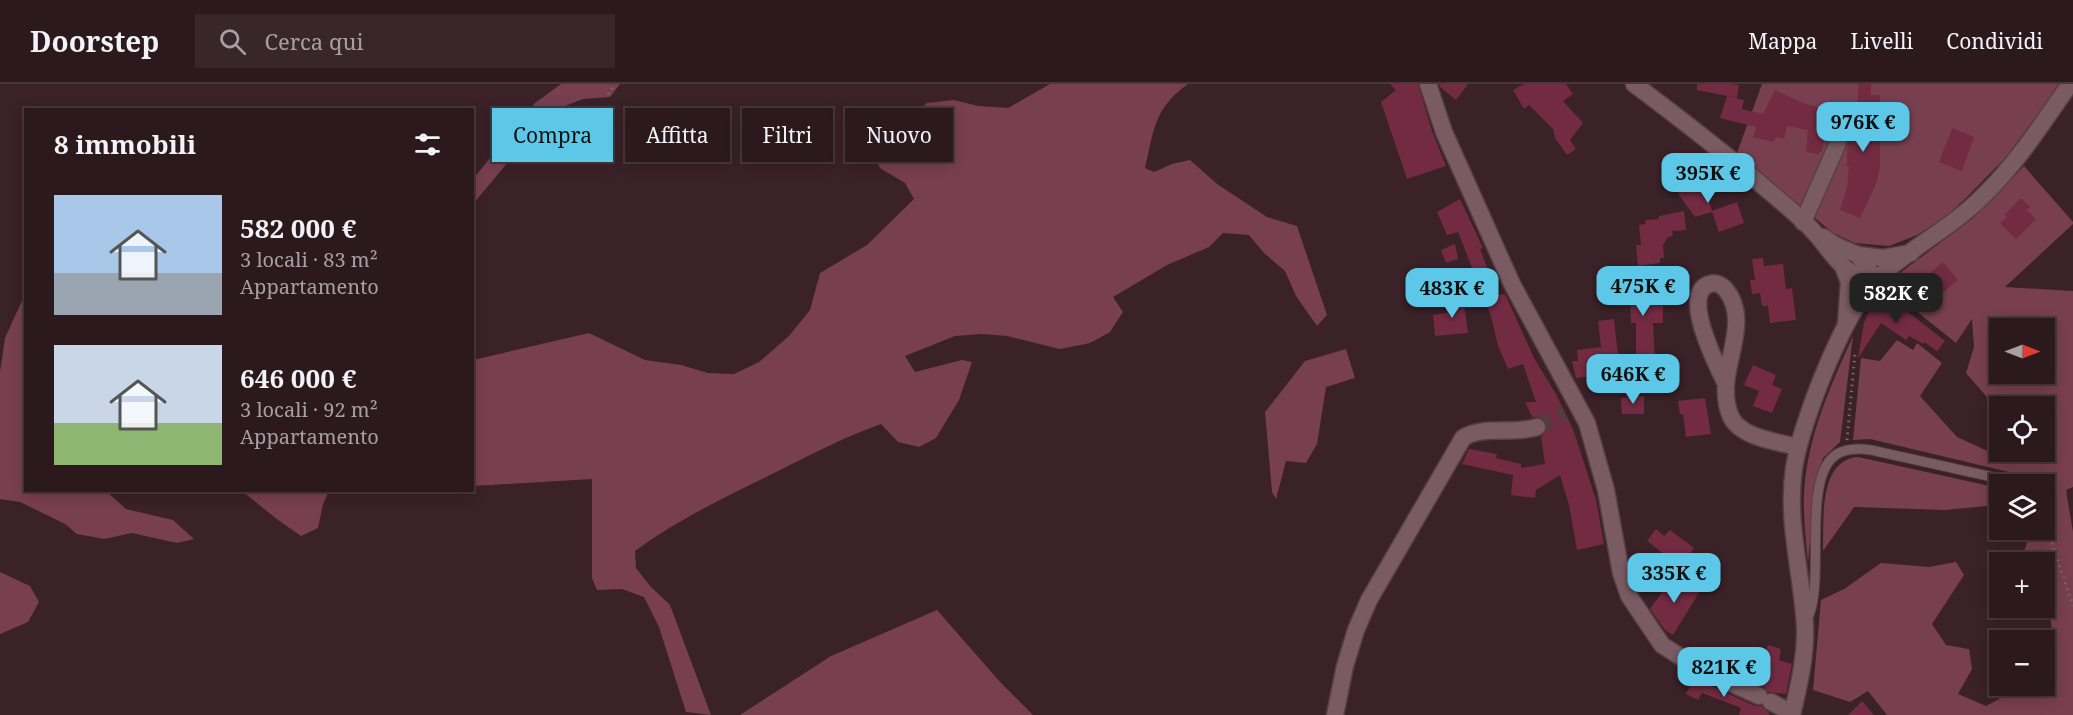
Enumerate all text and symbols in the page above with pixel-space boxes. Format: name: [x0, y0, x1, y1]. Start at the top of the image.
search box: [195, 14, 615, 68]
text: Doorstep: [30, 22, 159, 60]
icon: search: [216, 25, 249, 58]
text: Cerca qui: [264, 26, 363, 56]
text: Mappa: [1748, 27, 1817, 55]
text: Livelli: [1850, 27, 1913, 55]
text: Condividi: [1946, 27, 2043, 55]
pin: 976K €: [1814, 102, 1912, 153]
chip: Compra: [492, 108, 613, 162]
chip: Affitta: [625, 108, 730, 162]
chip: Filtri: [742, 108, 833, 162]
chip: Nuovo: [845, 108, 953, 162]
text: 976K €: [1831, 108, 1895, 135]
text: 8 immobili: [54, 126, 196, 162]
icon: filters: [411, 128, 444, 161]
pin: 395K €: [1659, 153, 1757, 204]
text: 395K €: [1676, 159, 1740, 186]
text: 582 000 €: [240, 210, 356, 246]
icon: home: [102, 219, 174, 291]
text: 3 locali · 83 m²: [240, 246, 378, 273]
pin: 475K €: [1594, 266, 1692, 317]
pin: 483K €: [1403, 268, 1501, 319]
text: 475K €: [1611, 272, 1675, 299]
text: Appartamento: [240, 273, 379, 300]
pin: 582K €: [1847, 273, 1945, 324]
text: 483K €: [1420, 274, 1484, 301]
text: 582K €: [1864, 279, 1928, 306]
north arrow: [1989, 318, 2055, 384]
map controls: [1989, 318, 2055, 696]
pin: 646K €: [1584, 354, 1682, 405]
text: 646 000 €: [240, 360, 356, 396]
text: 646K €: [1601, 360, 1665, 387]
icon: home: [102, 369, 174, 441]
text: 3 locali · 92 m²: [240, 396, 378, 423]
button: locate: [1989, 396, 2055, 462]
text: Appartamento: [240, 423, 379, 450]
button: layers: [1989, 474, 2055, 540]
button: +: [1989, 552, 2055, 618]
pin: 335K €: [1625, 553, 1723, 604]
text: 335K €: [1642, 559, 1706, 586]
button: −: [1989, 630, 2055, 696]
pin: 821K €: [1675, 647, 1773, 698]
text: 821K €: [1692, 653, 1756, 680]

